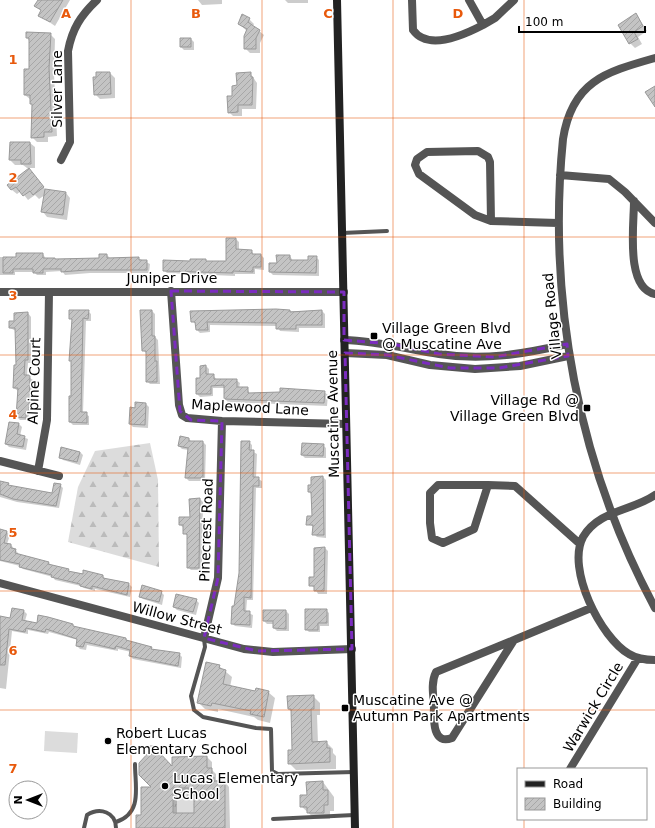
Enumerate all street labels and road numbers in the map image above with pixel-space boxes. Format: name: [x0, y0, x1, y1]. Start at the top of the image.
street label: Silver Lane: [49, 50, 65, 128]
street label: Juniper Drive: [126, 270, 217, 286]
street label: Village Road: [540, 272, 564, 360]
street label: Alpine Court: [24, 337, 44, 425]
street label: Muscatine Avenue: [324, 350, 342, 478]
street label: Maplewood Lane: [191, 396, 309, 418]
street label: Pinecrest Road: [196, 478, 216, 582]
street label: Willow Street: [130, 598, 224, 638]
street label: Warwick Circle: [560, 659, 626, 755]

